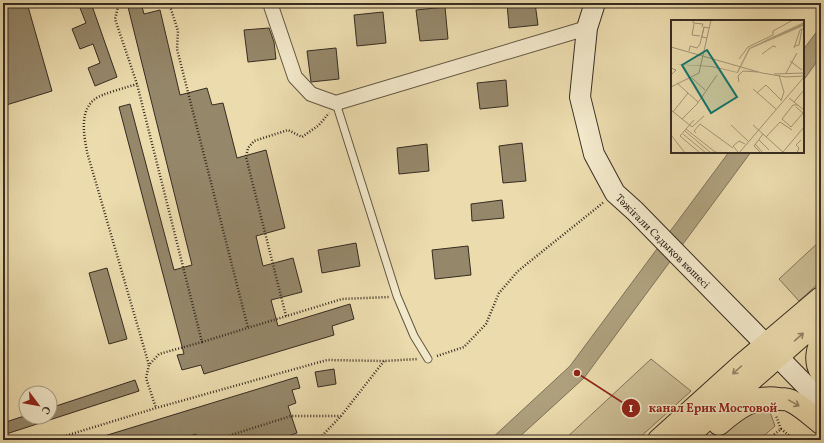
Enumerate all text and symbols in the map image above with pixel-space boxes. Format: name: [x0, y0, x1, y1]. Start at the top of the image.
inset map: [671, 20, 804, 153]
street label: Тәжіғали Садықов көшесі: [611, 191, 713, 293]
one-way arrow: [794, 333, 805, 342]
one-way arrow: [732, 365, 742, 375]
north arrow: [18, 385, 58, 425]
callout: канал Ерик Мостовой: [621, 396, 785, 420]
one-way arrow: [788, 400, 800, 408]
text: 1: [629, 401, 634, 417]
text: канал Ерик Мостовой: [649, 401, 778, 417]
text: С: [37, 403, 53, 416]

